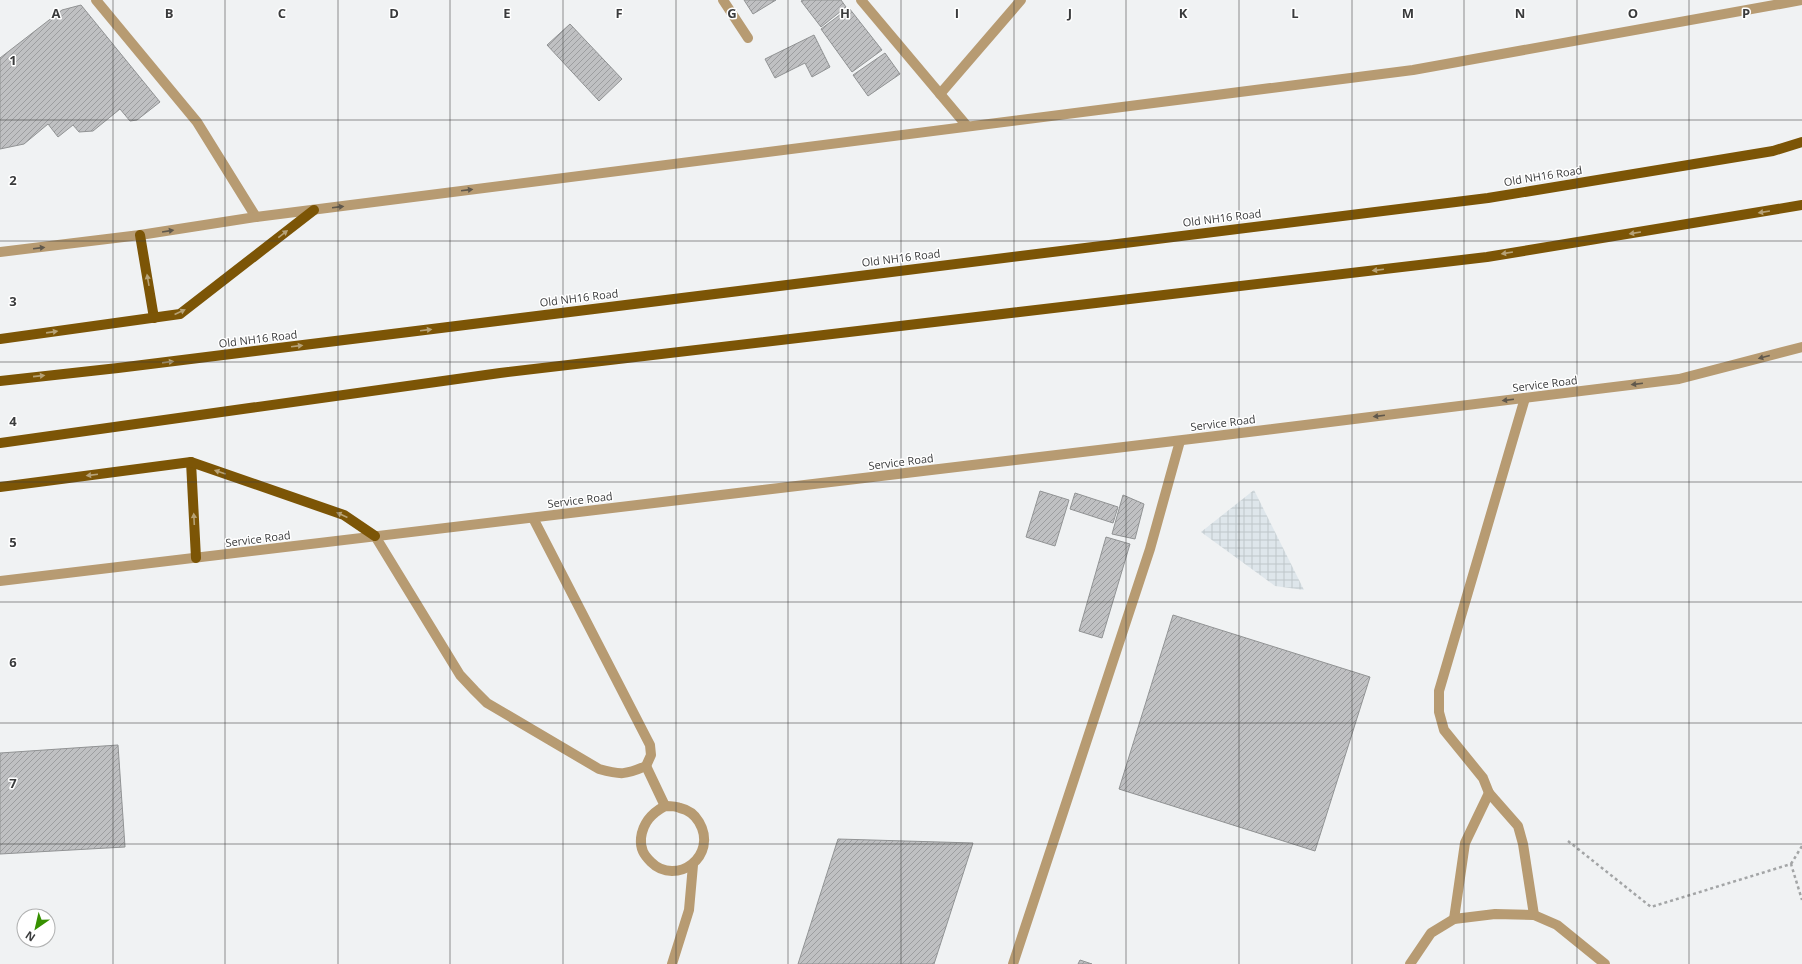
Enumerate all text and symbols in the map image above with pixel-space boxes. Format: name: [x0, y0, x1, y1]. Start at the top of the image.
text: A: [52, 4, 61, 22]
text: B: [165, 4, 174, 22]
text: C: [278, 4, 286, 22]
text: D: [389, 4, 399, 22]
text: E: [503, 4, 511, 22]
text: F: [615, 4, 623, 22]
text: G: [727, 4, 737, 22]
text: H: [840, 4, 850, 22]
text: I: [955, 4, 959, 22]
text: J: [1067, 4, 1072, 22]
text: K: [1179, 4, 1188, 22]
text: L: [1291, 4, 1299, 22]
text: M: [1402, 4, 1414, 22]
text: N: [1515, 4, 1525, 22]
text: O: [1628, 4, 1638, 22]
text: P: [1742, 4, 1750, 22]
text: 1: [9, 51, 17, 69]
street label: Old NH16 Road: [1503, 162, 1583, 189]
text: 2: [9, 171, 17, 189]
one-way arrow: [461, 187, 473, 193]
one-way arrow: [332, 204, 344, 210]
street label: Old NH16 Road: [1182, 205, 1262, 230]
one-way arrow: [1757, 209, 1770, 215]
one-way arrow: [161, 227, 174, 233]
one-way arrow: [278, 229, 289, 238]
one-way arrow: [1629, 230, 1641, 236]
one-way arrow: [33, 244, 45, 251]
street label: Old NH16 Road: [861, 245, 941, 270]
one-way arrow: [1501, 250, 1513, 256]
one-way arrow: [1372, 266, 1384, 273]
one-way arrow: [145, 273, 151, 286]
street label: Old NH16 Road: [539, 285, 619, 310]
text: 3: [9, 292, 17, 310]
one-way arrow: [175, 309, 186, 315]
street label: Old NH16 Road: [218, 326, 298, 351]
one-way arrow: [420, 327, 432, 333]
one-way arrow: [46, 329, 59, 335]
one-way arrow: [291, 343, 303, 349]
one-way arrow: [1758, 354, 1770, 360]
one-way arrow: [162, 359, 174, 365]
street label: Service Road: [1512, 372, 1578, 395]
one-way arrow: [33, 373, 45, 380]
one-way arrow: [1631, 381, 1643, 387]
one-way arrow: [1502, 397, 1514, 403]
street label: Service Road: [1190, 411, 1256, 434]
text: 4: [9, 412, 17, 430]
one-way arrow: [1373, 413, 1385, 419]
street label: Service Road: [868, 450, 934, 473]
one-way arrow: [213, 469, 225, 475]
one-way arrow: [86, 472, 98, 478]
street label: Service Road: [547, 488, 613, 511]
one-way arrow: [191, 512, 197, 525]
one-way arrow: [336, 512, 348, 518]
street label: Service Road: [225, 527, 291, 550]
text: 5: [9, 533, 17, 551]
text: 6: [9, 653, 17, 671]
text: 7: [9, 774, 17, 792]
north arrow: [16, 908, 56, 948]
text: N: [22, 928, 38, 945]

